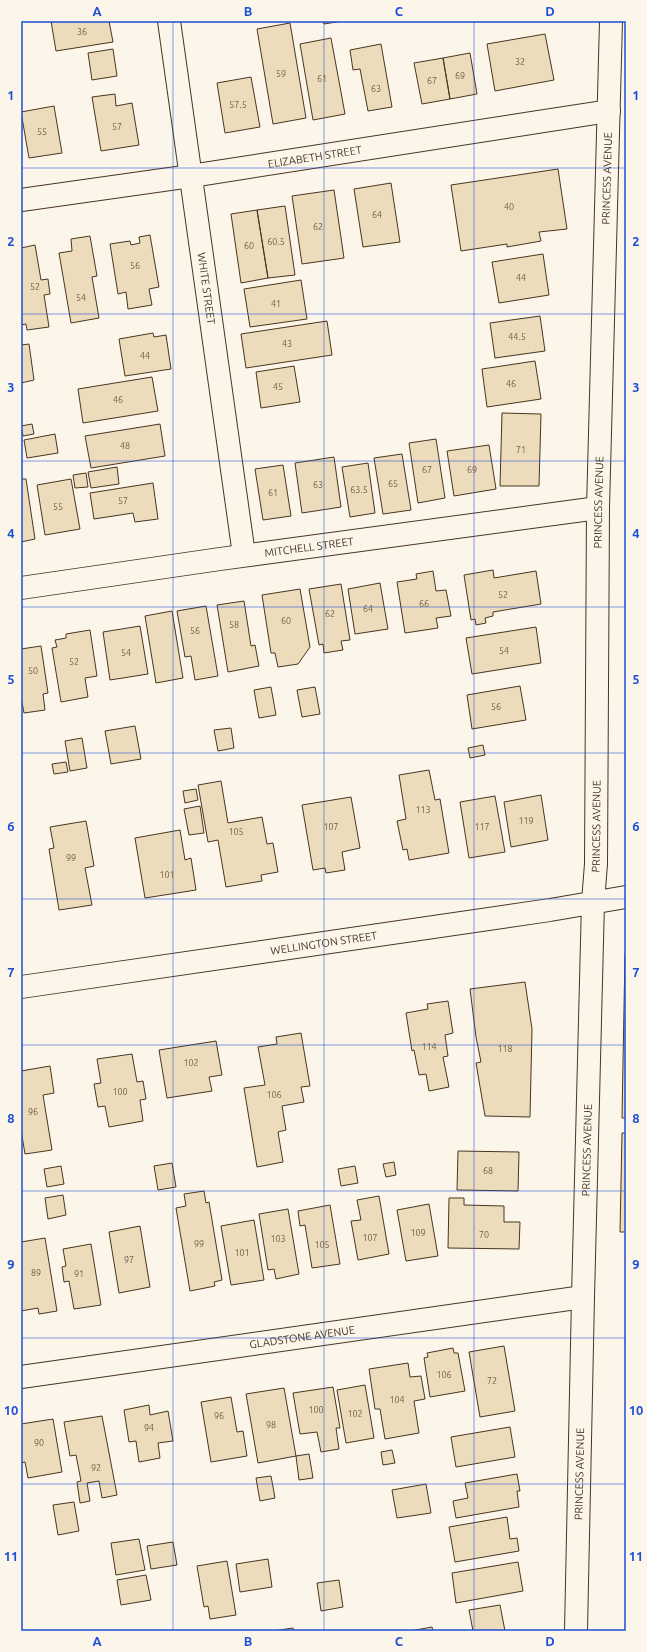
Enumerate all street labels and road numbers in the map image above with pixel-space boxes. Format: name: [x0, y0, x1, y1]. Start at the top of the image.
street label: PRINCESS AVENUE: [600, 132, 614, 225]
street label: ELIZABETH STREET: [267, 144, 363, 170]
street label: WHITE STREET: [196, 252, 218, 325]
street label: PRINCESS AVENUE: [592, 456, 605, 549]
street label: MITCHELL STREET: [264, 535, 354, 559]
street label: PRINCESS AVENUE: [589, 780, 602, 873]
street label: WELLINGTON STREET: [270, 929, 378, 957]
street label: PRINCESS AVENUE: [580, 1104, 594, 1196]
street label: GLADSTONE AVENUE: [249, 1324, 356, 1350]
street label: PRINCESS AVENUE: [572, 1428, 586, 1520]

